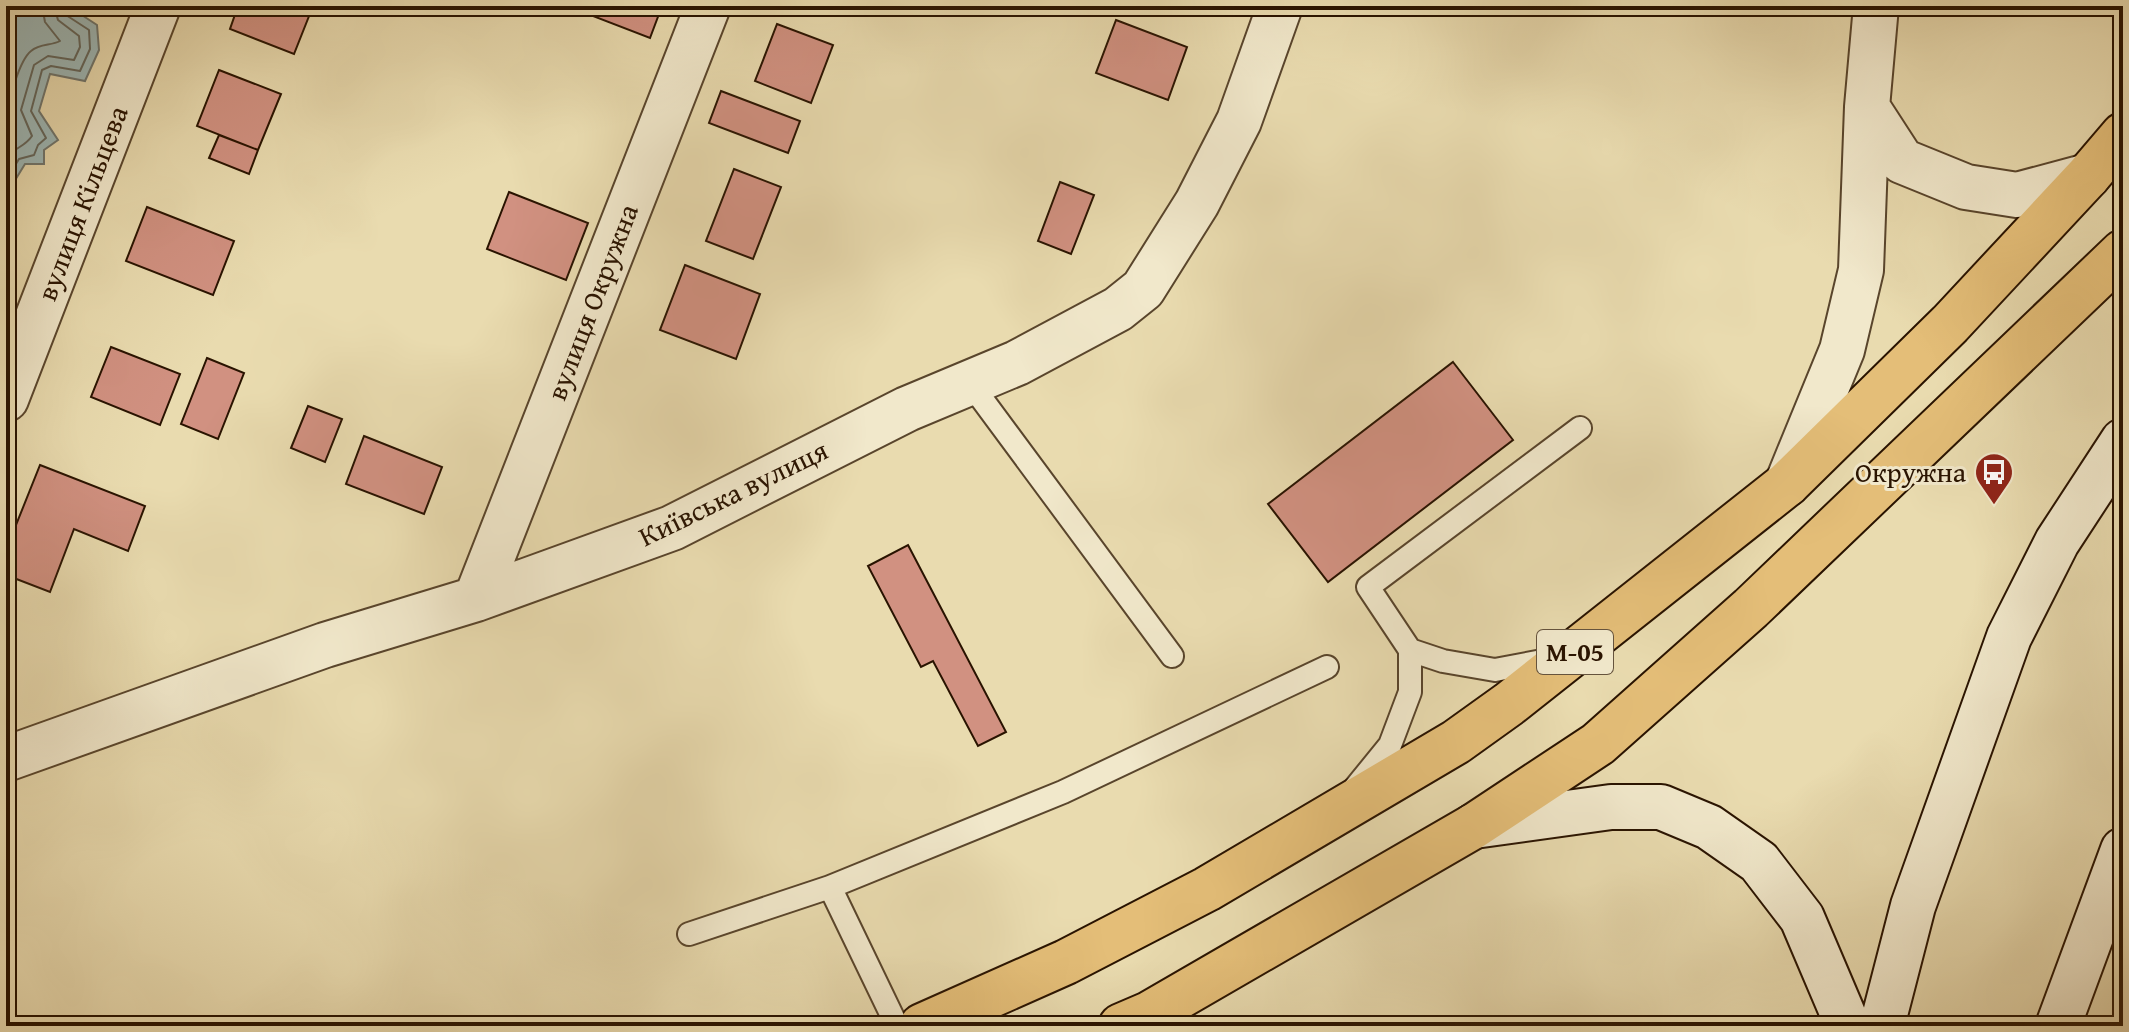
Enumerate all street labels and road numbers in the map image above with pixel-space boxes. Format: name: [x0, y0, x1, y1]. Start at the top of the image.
street label: вулиця Кільцева: [25, 99, 138, 306]
street label: вулиця Окружна: [535, 197, 648, 406]
street label: Київська вулиця: [631, 429, 834, 556]
road number: М-05: [1537, 630, 1613, 674]

